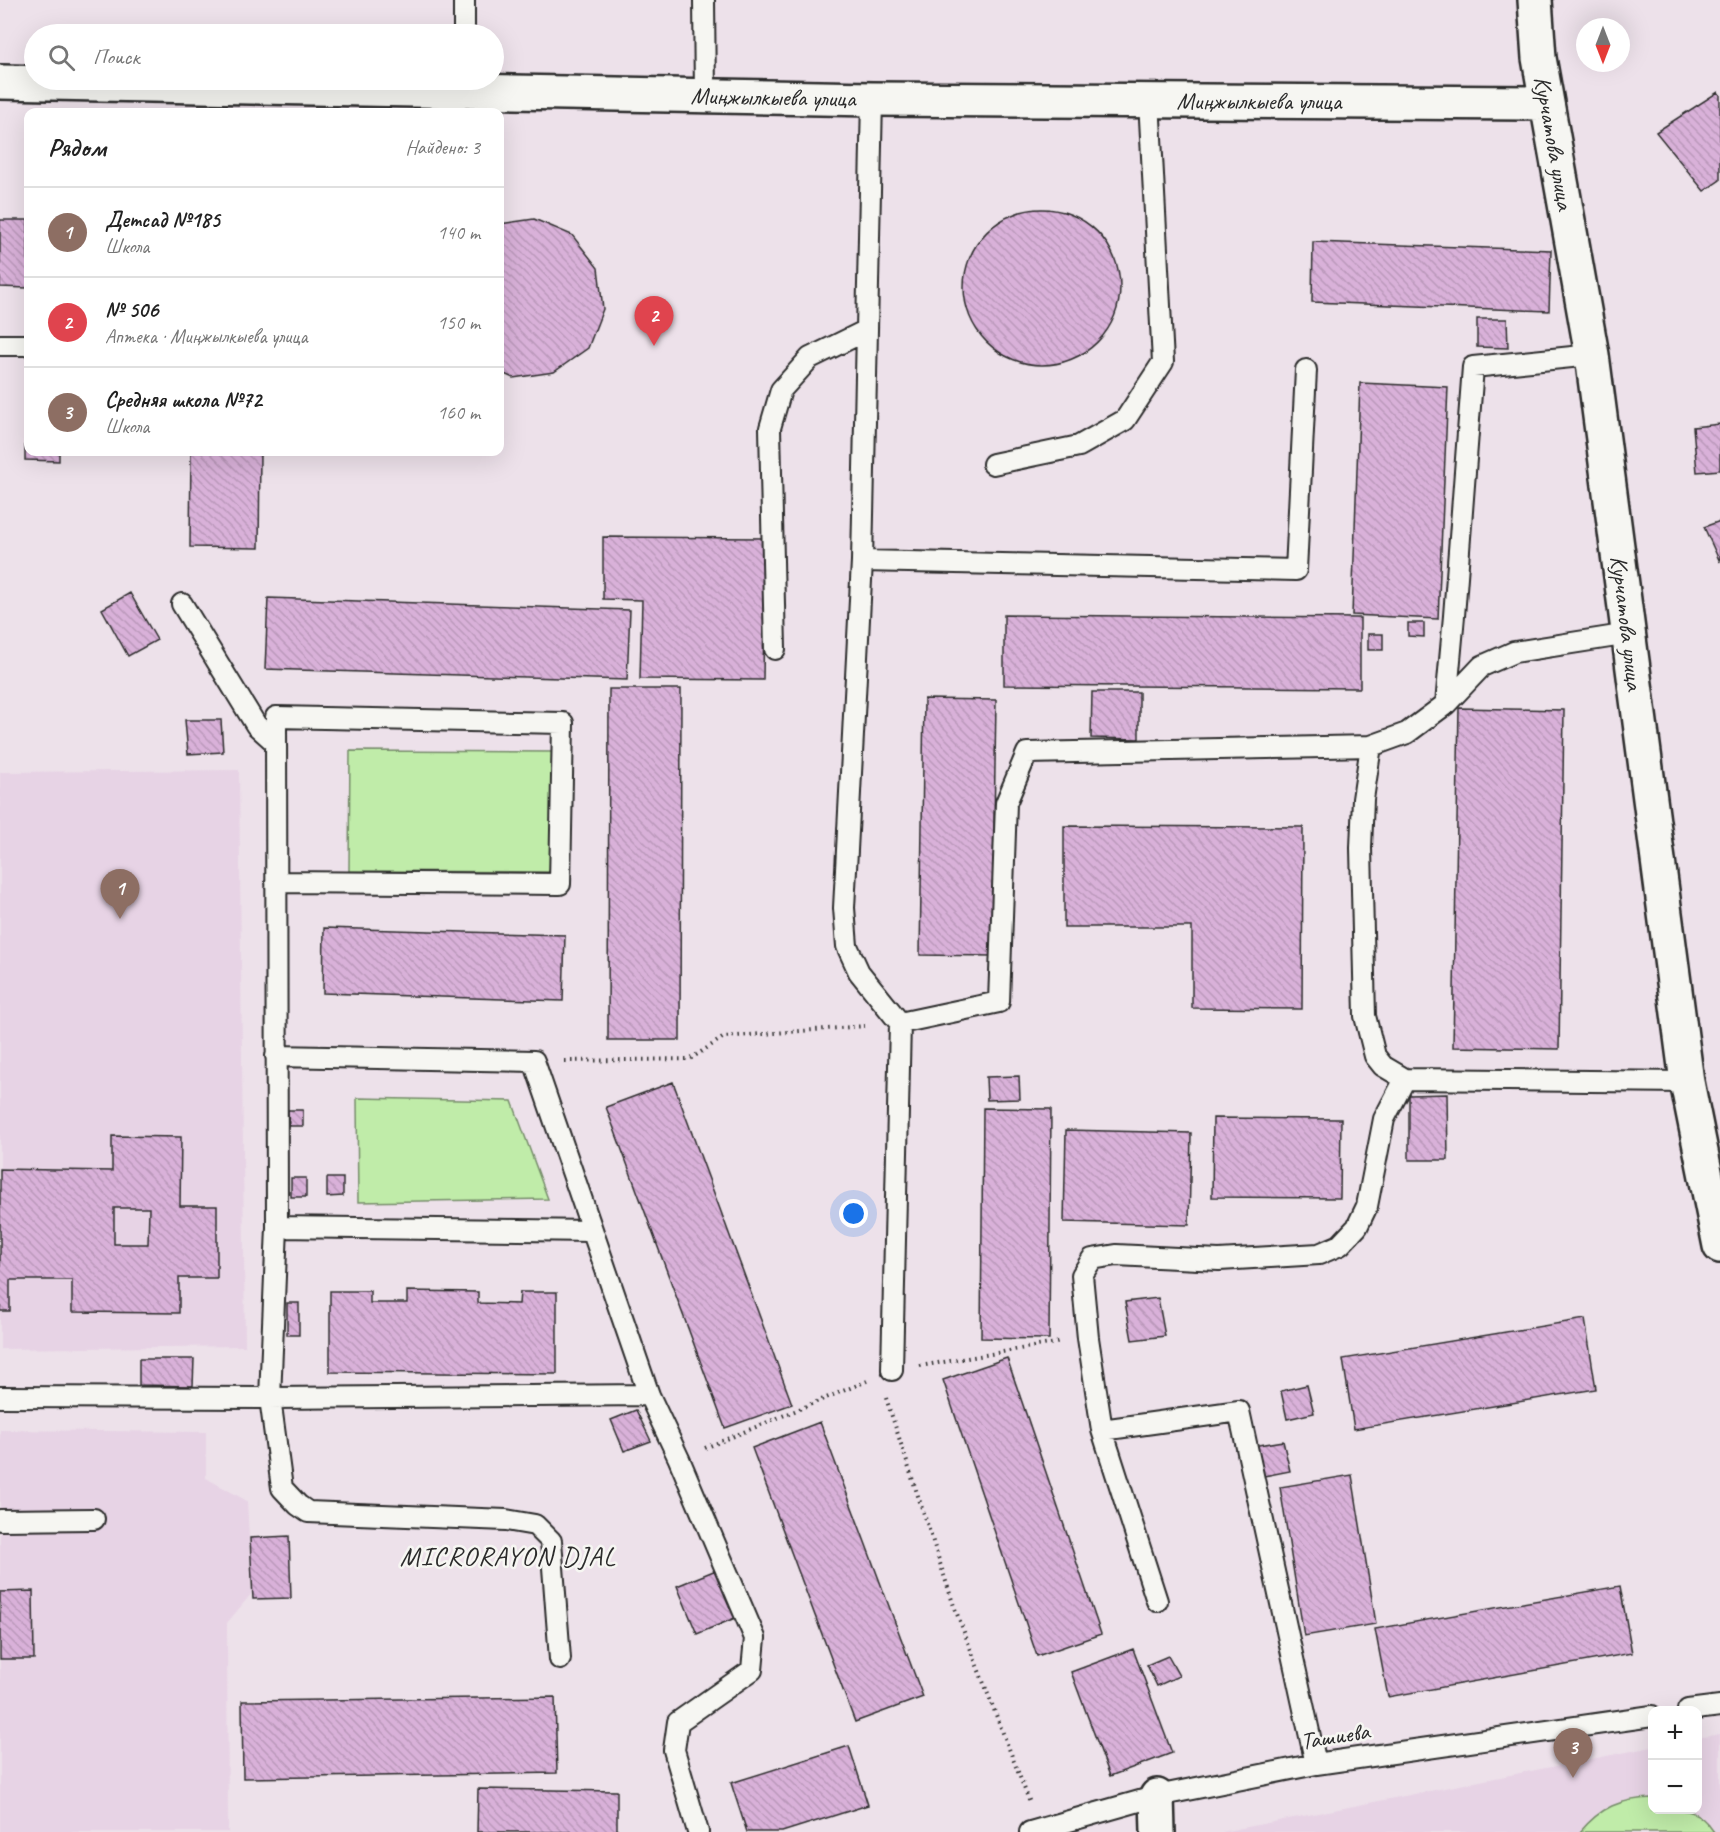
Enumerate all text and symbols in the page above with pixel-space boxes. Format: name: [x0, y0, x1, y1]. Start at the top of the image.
north arrow: [1576, 18, 1630, 72]
search box: [24, 24, 504, 90]
icon: search: [45, 41, 78, 74]
text: Поиск: [93, 43, 139, 71]
street label: Курчатова улица: [1527, 74, 1581, 214]
street label: Миңжылкыева улица: [690, 81, 857, 113]
street label: Миңжылкыева улица: [1177, 86, 1343, 116]
text: Рядом: [48, 131, 106, 164]
text: Найдено: 3: [405, 135, 480, 160]
text: Детсад №185: [105, 206, 220, 234]
text: 1: [63, 220, 72, 245]
text: 140 m: [437, 220, 480, 245]
text: Школа: [105, 234, 149, 259]
text: № 506: [105, 296, 158, 324]
pin: 2: [634, 296, 674, 346]
text: 2: [63, 310, 72, 335]
text: 150 m: [437, 310, 480, 335]
text: Аптека · Миңжылкыева улица: [105, 324, 308, 349]
text: Средняя школа №72: [105, 386, 262, 414]
text: 3: [63, 400, 72, 425]
text: 160 m: [437, 400, 480, 425]
text: Школа: [105, 414, 149, 439]
street label: Курчатова улица: [1604, 554, 1650, 694]
pin: 1: [100, 870, 140, 919]
your location: [839, 1199, 868, 1228]
district label: MICRORAYON DJAL: [400, 1539, 616, 1573]
map controls: [1648, 1706, 1702, 1814]
button: +: [1648, 1706, 1702, 1760]
street label: Ташиева: [1298, 1716, 1373, 1756]
pin: 3: [1554, 1728, 1592, 1778]
button: −: [1648, 1760, 1702, 1814]

